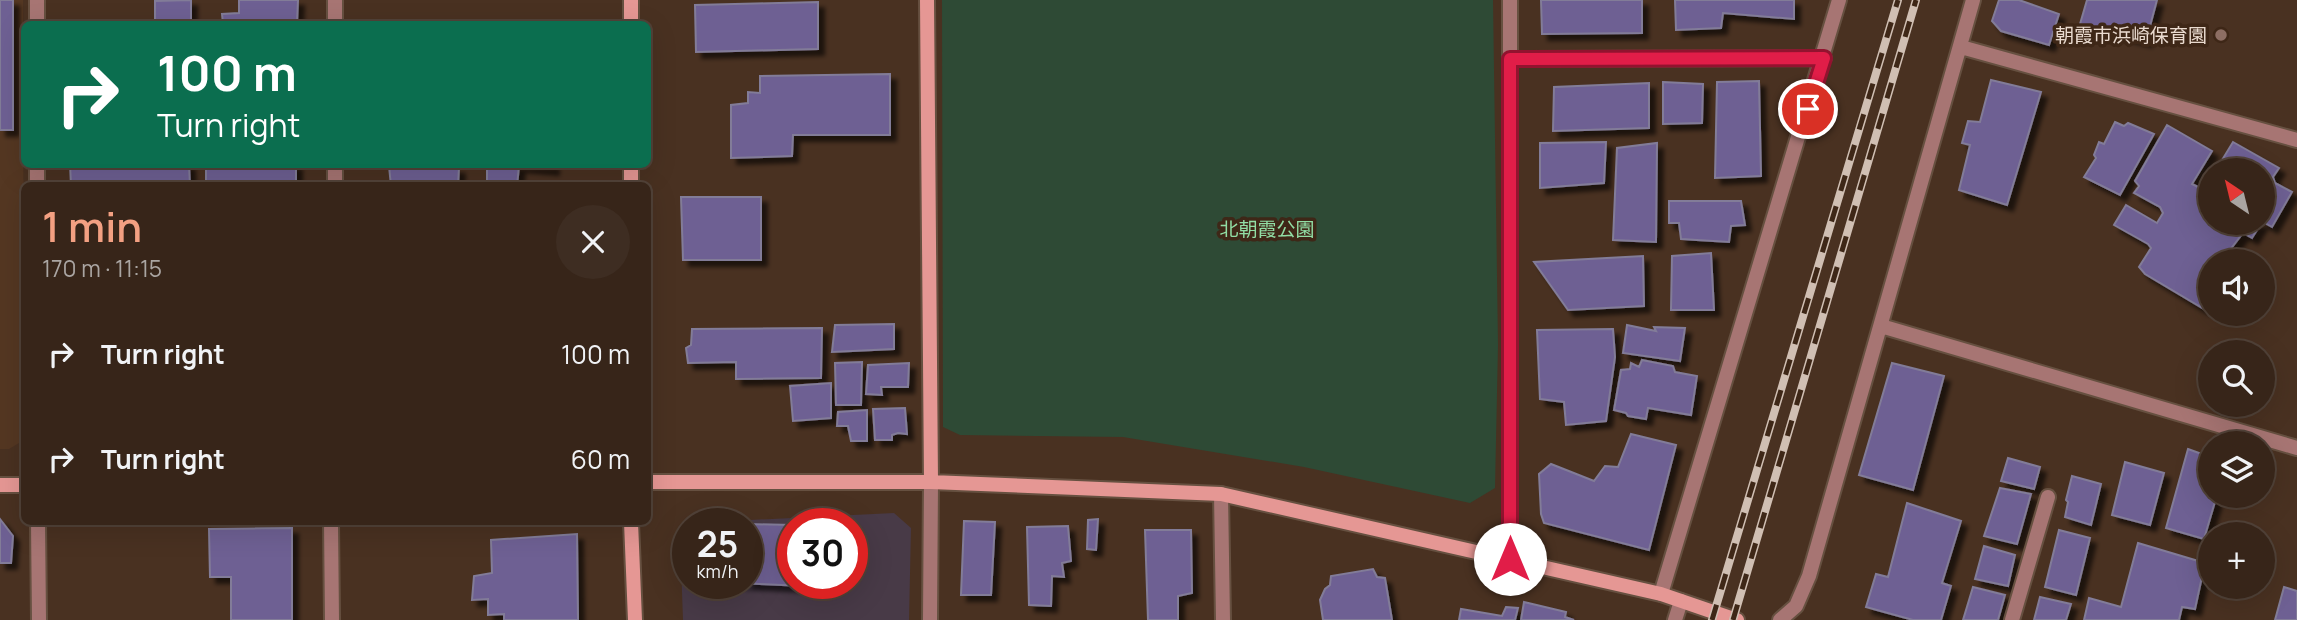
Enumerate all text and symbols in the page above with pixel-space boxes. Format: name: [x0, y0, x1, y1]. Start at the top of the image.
place label: 朝霞市浜崎保育園: [2055, 22, 2207, 48]
marker: 朝霞市浜崎保育園: [2213, 27, 2229, 43]
text: 100 m: [157, 39, 297, 106]
icon: right: [42, 49, 133, 140]
pin: [1778, 79, 1838, 139]
icon: arrive: [1789, 90, 1827, 128]
text: Turn right: [157, 103, 300, 147]
north arrow: [2198, 158, 2275, 234]
map controls: [2198, 158, 2275, 599]
text: 1 min: [42, 197, 142, 255]
button: close: [556, 205, 630, 279]
park label: 北朝霞公園: [1219, 216, 1315, 242]
button: sound: [2198, 249, 2275, 326]
text: 170 m · 11:15: [42, 252, 162, 284]
icon: right: [42, 335, 80, 373]
text: Turn right: [101, 336, 225, 372]
text: 100 m: [561, 336, 630, 372]
button: search: [2198, 340, 2275, 417]
button: layers: [2198, 431, 2275, 508]
icon: right: [42, 440, 80, 478]
text: Turn right: [101, 441, 225, 477]
text: 60 m: [571, 441, 630, 477]
speed limit sign: 30: [777, 508, 868, 599]
text: 25: [697, 520, 738, 568]
position arrow: [1473, 522, 1547, 596]
button: +: [2198, 522, 2275, 599]
text: km/h: [697, 559, 738, 583]

